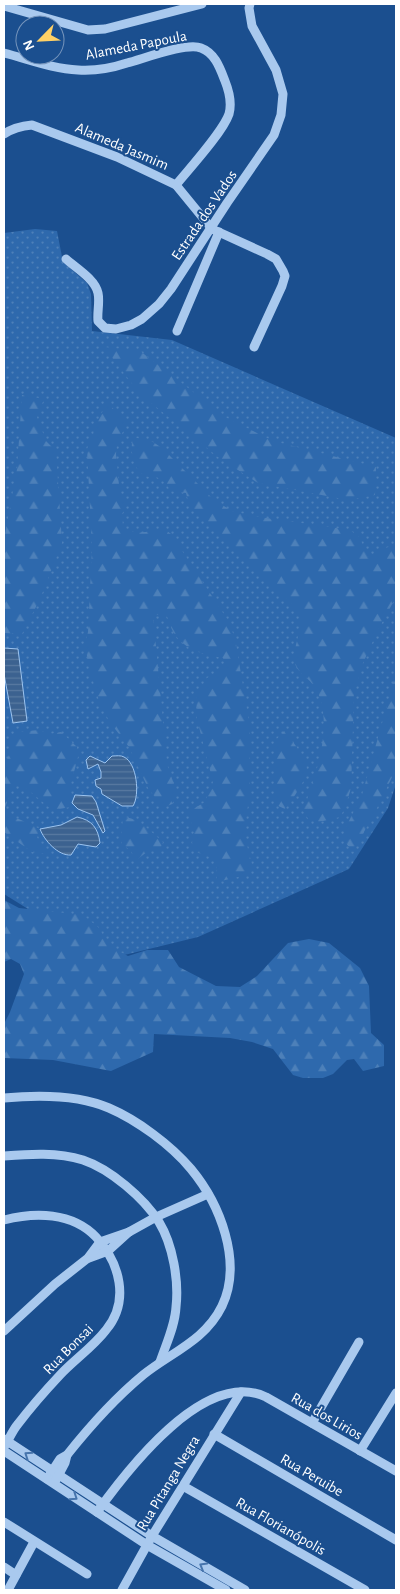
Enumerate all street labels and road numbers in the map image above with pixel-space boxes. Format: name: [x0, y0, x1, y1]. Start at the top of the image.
street label: Alameda Papoula: [84, 28, 188, 63]
street label: Alameda Jasmim: [73, 120, 171, 173]
street label: Estrada dos Vados: [169, 168, 240, 263]
street label: Rua Bonsai: [40, 1321, 96, 1377]
street label: Rua dos Lirios: [289, 1390, 365, 1443]
street label: Rua Pitanga Negra: [134, 1433, 203, 1533]
street label: Rua Peruibe: [278, 1451, 346, 1499]
street label: Rua Florianópolis: [233, 1495, 328, 1558]

